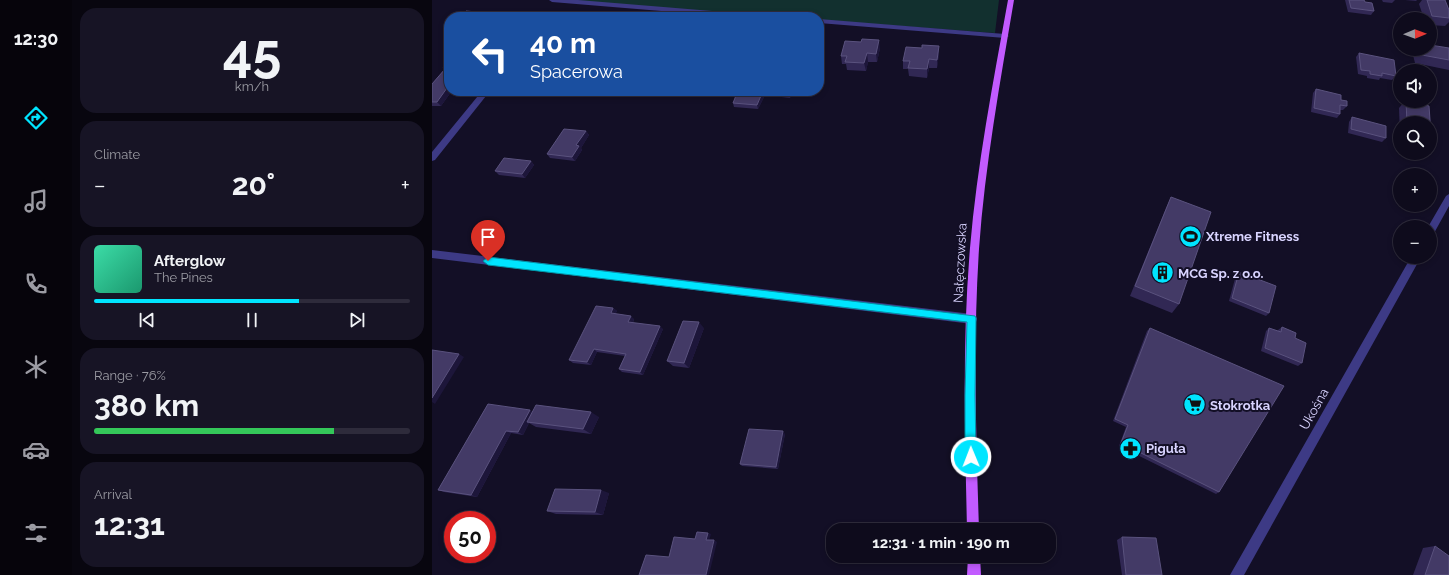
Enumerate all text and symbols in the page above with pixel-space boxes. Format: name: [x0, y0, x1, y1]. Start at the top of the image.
north arrow: [1393, 12, 1437, 56]
map controls: [1393, 12, 1437, 264]
text: 45: [223, 22, 281, 83]
text: 40 m: [530, 27, 596, 60]
text: 12:30: [14, 28, 58, 49]
icon: left: [464, 28, 516, 80]
text: Spacerowa: [530, 61, 623, 82]
button: sound: [1393, 64, 1437, 108]
text: km/h: [235, 79, 269, 94]
icon: directions: [22, 104, 50, 132]
button: search: [1393, 116, 1437, 160]
text: Climate: [94, 147, 140, 162]
text: 20°: [232, 167, 275, 202]
button: +: [1393, 168, 1437, 212]
text: −: [94, 172, 106, 198]
text: +: [401, 172, 410, 198]
icon: music: [22, 187, 50, 215]
pin: [471, 220, 505, 261]
button: −: [1393, 220, 1437, 264]
street label: Nałęczowska: [950, 223, 970, 303]
sports icon: Xtreme Fitness: [1178, 223, 1204, 249]
icon: arrive: [477, 226, 499, 248]
place label: Xtreme Fitness: [1205, 229, 1300, 244]
text: Afterglow: [154, 252, 225, 270]
building icon: MCG Sp. z o.o.: [1150, 260, 1176, 286]
place label: MCG Sp. z o.o.: [1178, 266, 1264, 281]
icon: phone: [22, 270, 50, 298]
text: The Pines: [154, 270, 213, 285]
icon: previous: [136, 309, 158, 331]
icon: pause: [241, 309, 263, 331]
icon: next: [346, 309, 368, 331]
icon: climate: [22, 353, 50, 381]
text: Range · 76%: [94, 368, 166, 383]
street label: Ukośna: [1297, 386, 1331, 432]
text: 380 km: [94, 388, 199, 423]
supermarket icon: Stokrotka: [1182, 392, 1208, 418]
place label: Stokrotka: [1210, 398, 1271, 413]
pharmacy icon: Piguła: [1117, 435, 1143, 461]
icon: car: [22, 436, 50, 464]
position arrow: [950, 436, 992, 478]
place label: Piguła: [1146, 441, 1186, 456]
text: Arrival: [94, 487, 132, 502]
text: 12:31: [94, 507, 165, 542]
speed limit sign: 50: [444, 511, 496, 563]
icon: filters: [22, 519, 50, 547]
text: 12:31 · 1 min · 190 m: [872, 534, 1010, 552]

